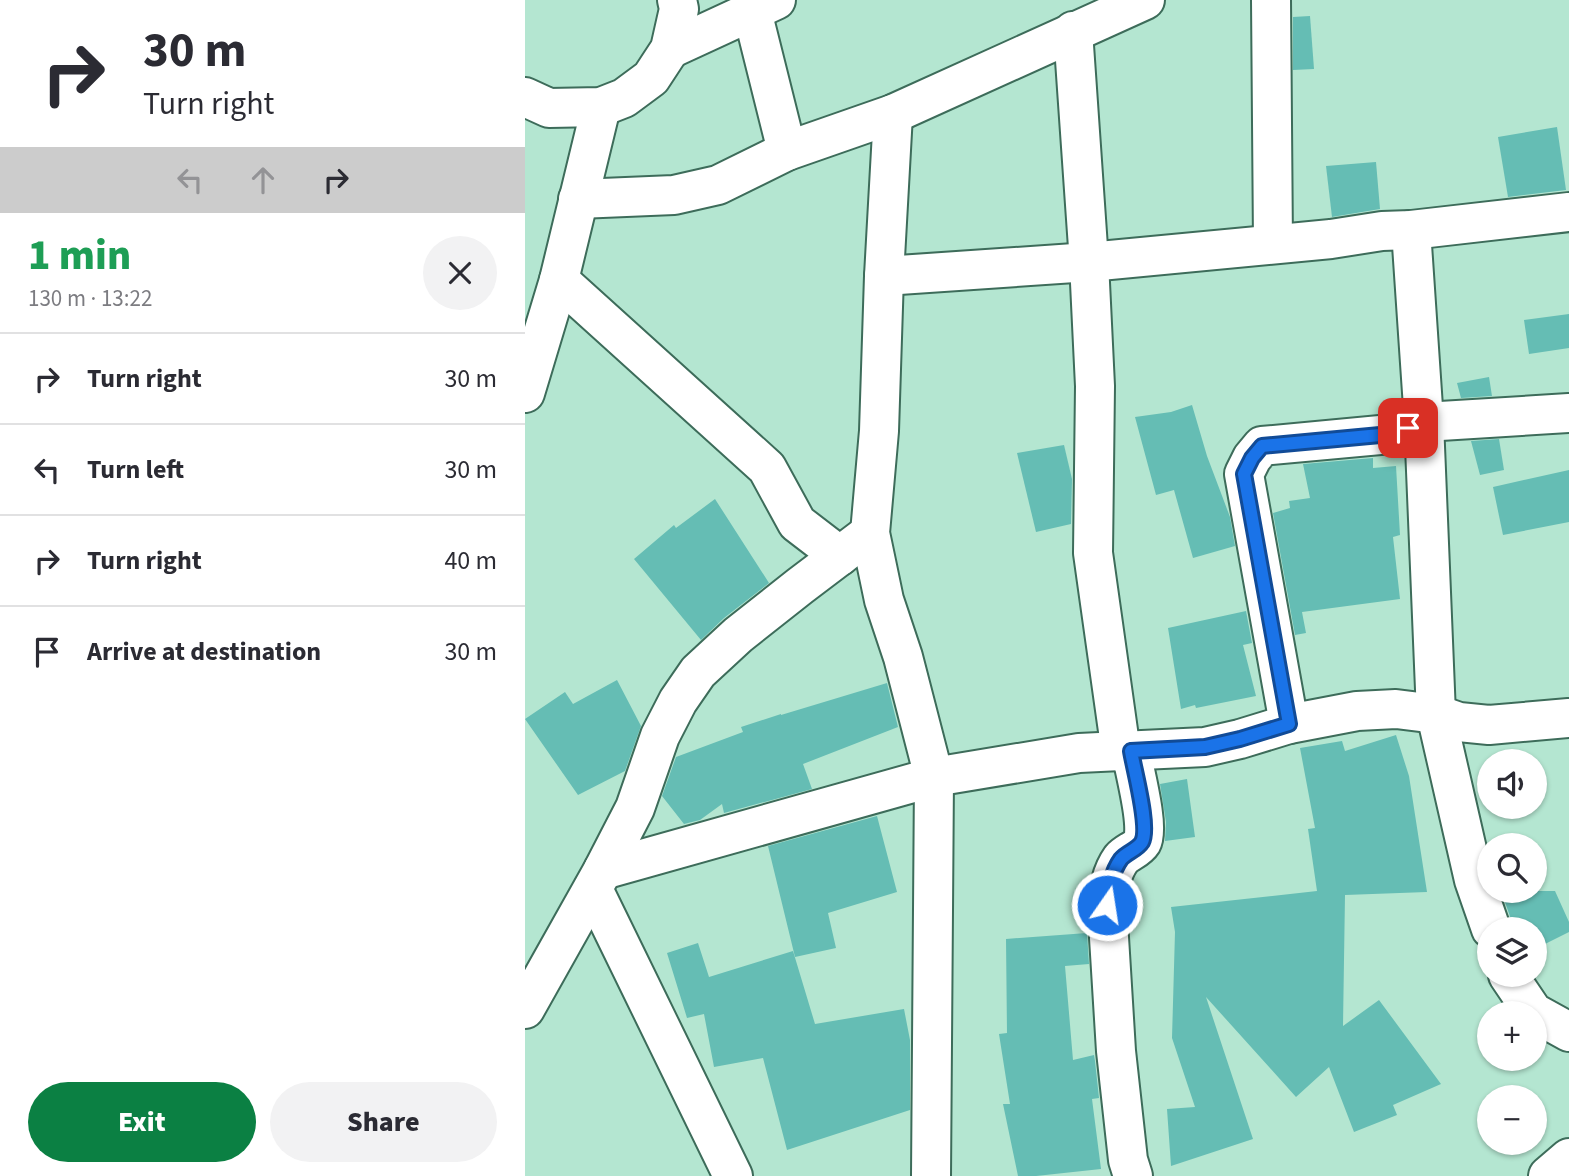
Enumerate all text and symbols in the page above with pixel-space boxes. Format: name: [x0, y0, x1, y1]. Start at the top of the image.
text: 30 m: [143, 16, 247, 86]
icon: right: [28, 28, 119, 119]
text: Turn right: [143, 81, 274, 127]
icon: left: [171, 161, 209, 199]
icon: ahead: [244, 161, 282, 199]
icon: right: [317, 161, 355, 199]
text: 1 min: [28, 226, 131, 286]
button: close: [423, 236, 497, 310]
text: 130 m · 13:22: [28, 282, 152, 315]
icon: right: [28, 360, 66, 398]
text: Turn right: [87, 360, 202, 397]
text: 30 m: [444, 360, 497, 397]
pin: [1378, 398, 1438, 458]
icon: arrive: [1389, 409, 1427, 447]
icon: left: [28, 451, 66, 489]
text: Turn left: [87, 451, 184, 488]
text: 30 m: [444, 451, 497, 488]
icon: right: [28, 542, 66, 580]
text: Turn right: [87, 542, 202, 579]
text: 40 m: [444, 542, 497, 579]
icon: arrive: [28, 633, 66, 671]
text: Arrive at destination: [87, 633, 321, 670]
text: 30 m: [444, 633, 497, 670]
map controls: [1477, 749, 1547, 1155]
button: sound: [1477, 749, 1547, 819]
button: search: [1477, 833, 1547, 903]
position arrow: [1070, 868, 1144, 942]
button: layers: [1477, 917, 1547, 987]
button: +: [1477, 1001, 1547, 1071]
button: Exit: [28, 1082, 256, 1162]
button: Share: [270, 1082, 497, 1162]
button: −: [1477, 1085, 1547, 1155]

